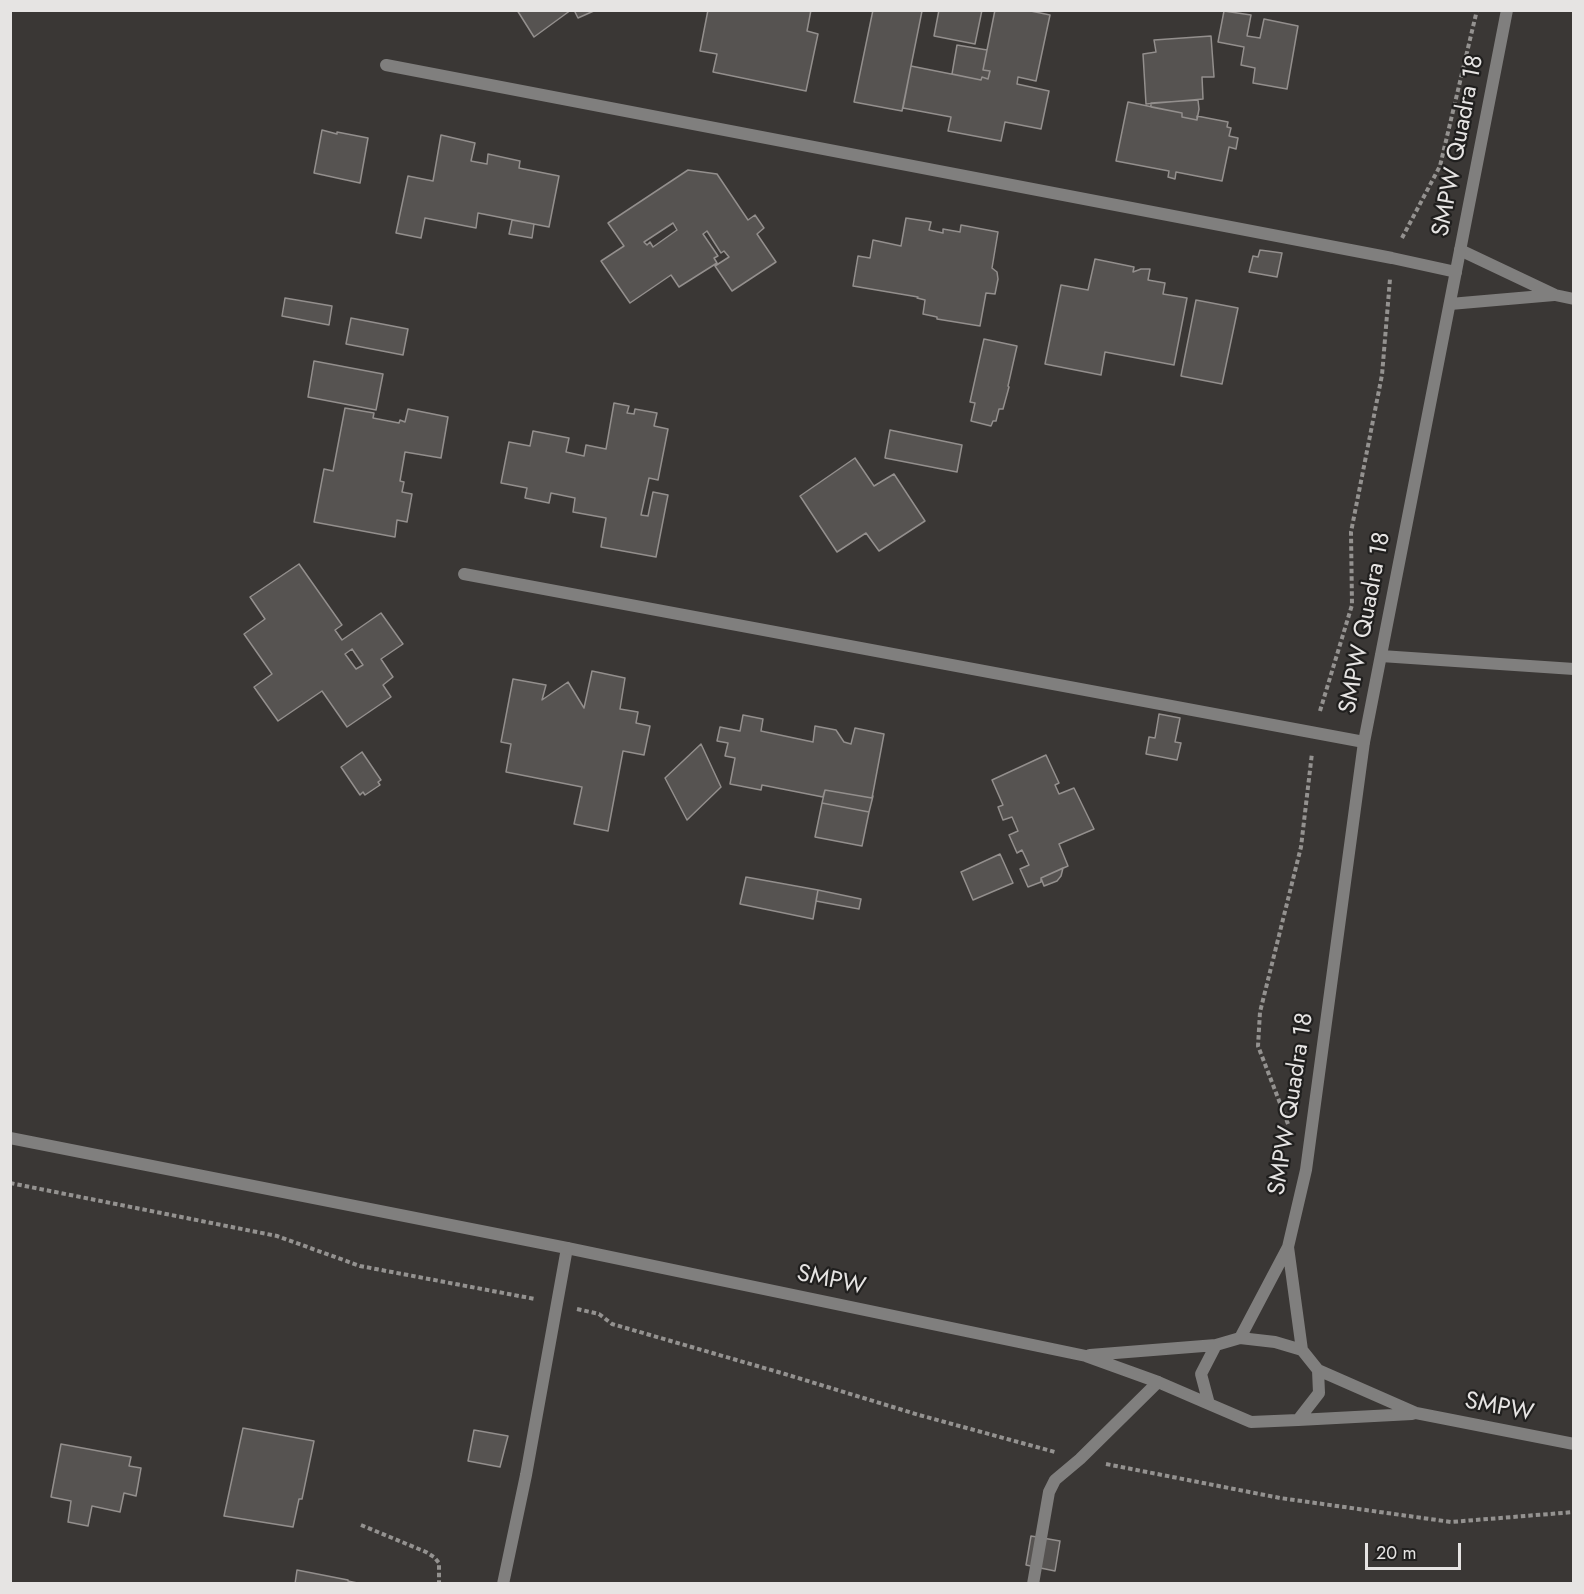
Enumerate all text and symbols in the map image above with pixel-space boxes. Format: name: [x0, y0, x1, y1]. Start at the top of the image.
street label: SMPW Quadra 18: [1427, 53, 1491, 239]
street label: SMPW Quadra 18: [1334, 530, 1398, 716]
street label: SMPW Quadra 18: [1263, 1011, 1321, 1197]
street label: SMPW: [794, 1260, 868, 1302]
street label: SMPW: [1462, 1387, 1536, 1429]
scale bar: [1368, 1531, 1464, 1569]
text: 20 m: [1376, 1540, 1416, 1566]

